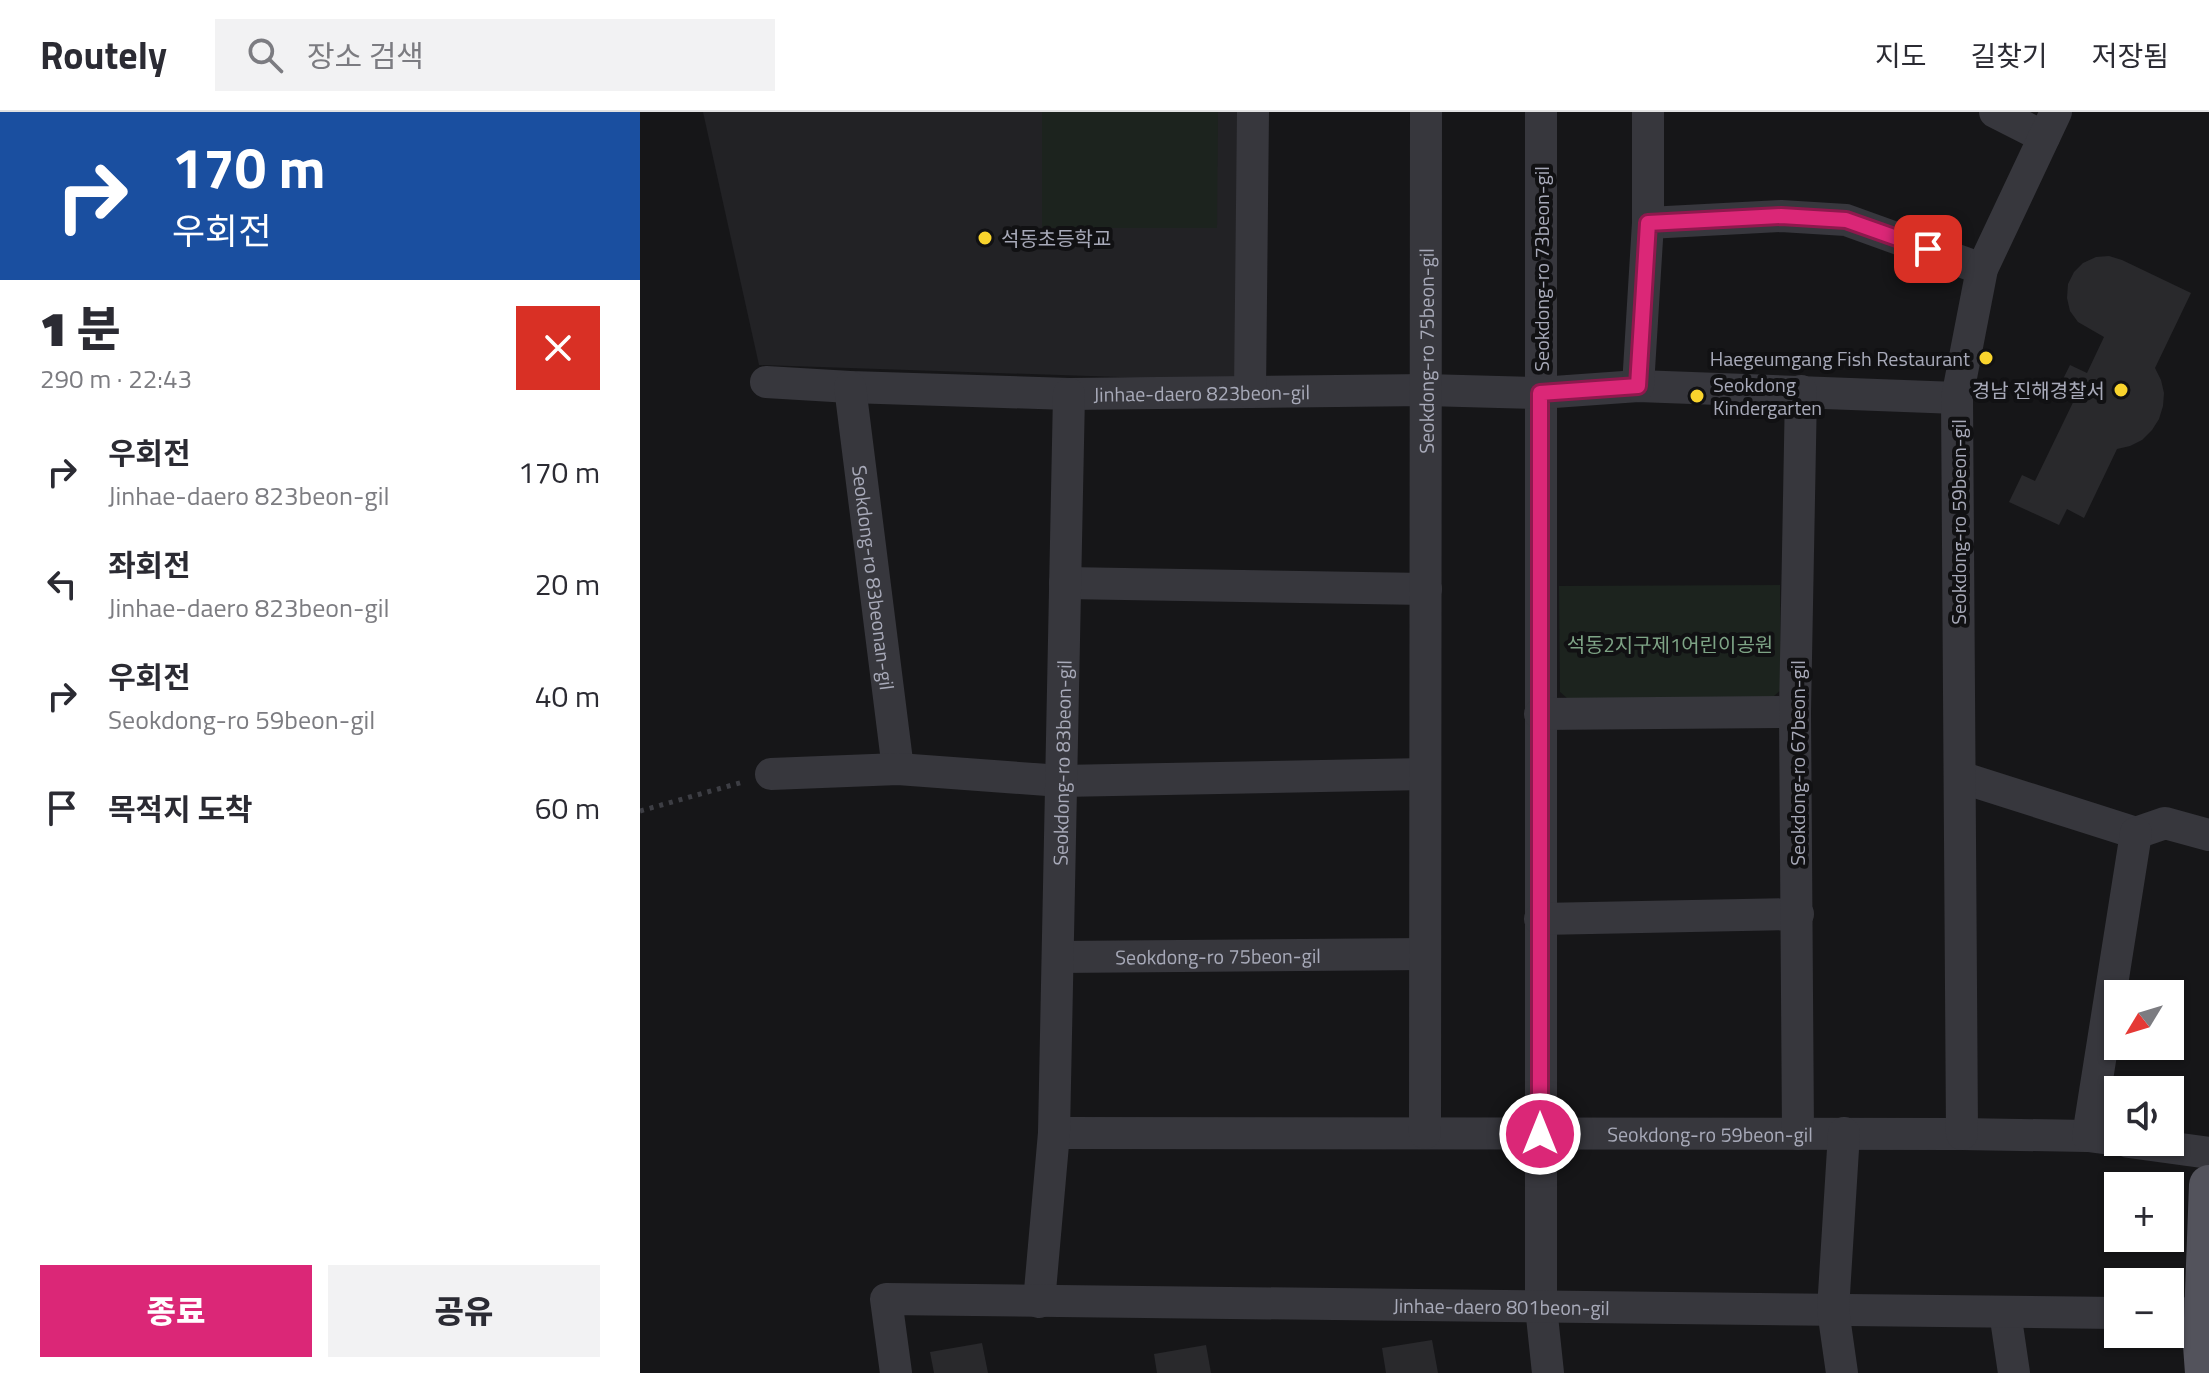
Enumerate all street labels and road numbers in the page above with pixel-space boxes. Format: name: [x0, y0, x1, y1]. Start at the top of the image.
street label: Seokdong-ro 73beon-gil: [1526, 166, 1557, 372]
street label: Seokdong-ro 75beon-gil: [1410, 248, 1441, 454]
street label: Jinhae-daero 823beon-gil: [1093, 376, 1310, 409]
street label: Seokdong-ro 59beon-gil: [1943, 419, 1974, 625]
street label: Seokdong-ro 83beonan-gil: [844, 463, 903, 692]
street label: Seokdong-ro 83beon-gil: [1044, 660, 1079, 866]
street label: Seokdong-ro 67beon-gil: [1782, 660, 1813, 866]
street label: Seokdong-ro 75beon-gil: [1115, 939, 1321, 972]
street label: Seokdong-ro 59beon-gil: [1607, 1118, 1813, 1149]
street label: Jinhae-daero 801beon-gil: [1393, 1289, 1610, 1323]

